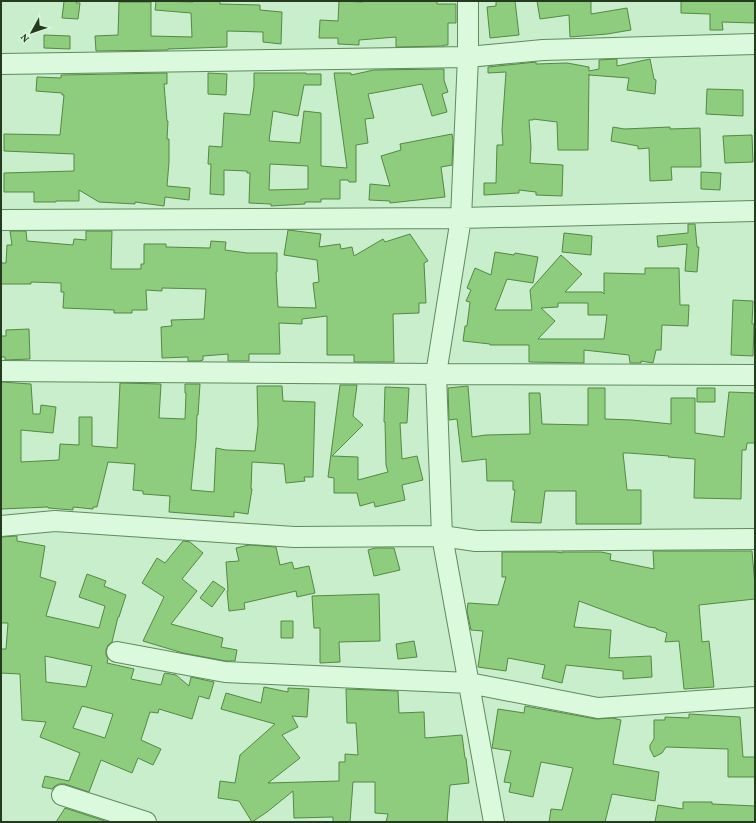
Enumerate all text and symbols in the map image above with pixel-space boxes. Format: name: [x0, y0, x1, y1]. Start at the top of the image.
north arrow: [12, 12, 52, 52]
text: N: [17, 31, 31, 45]

